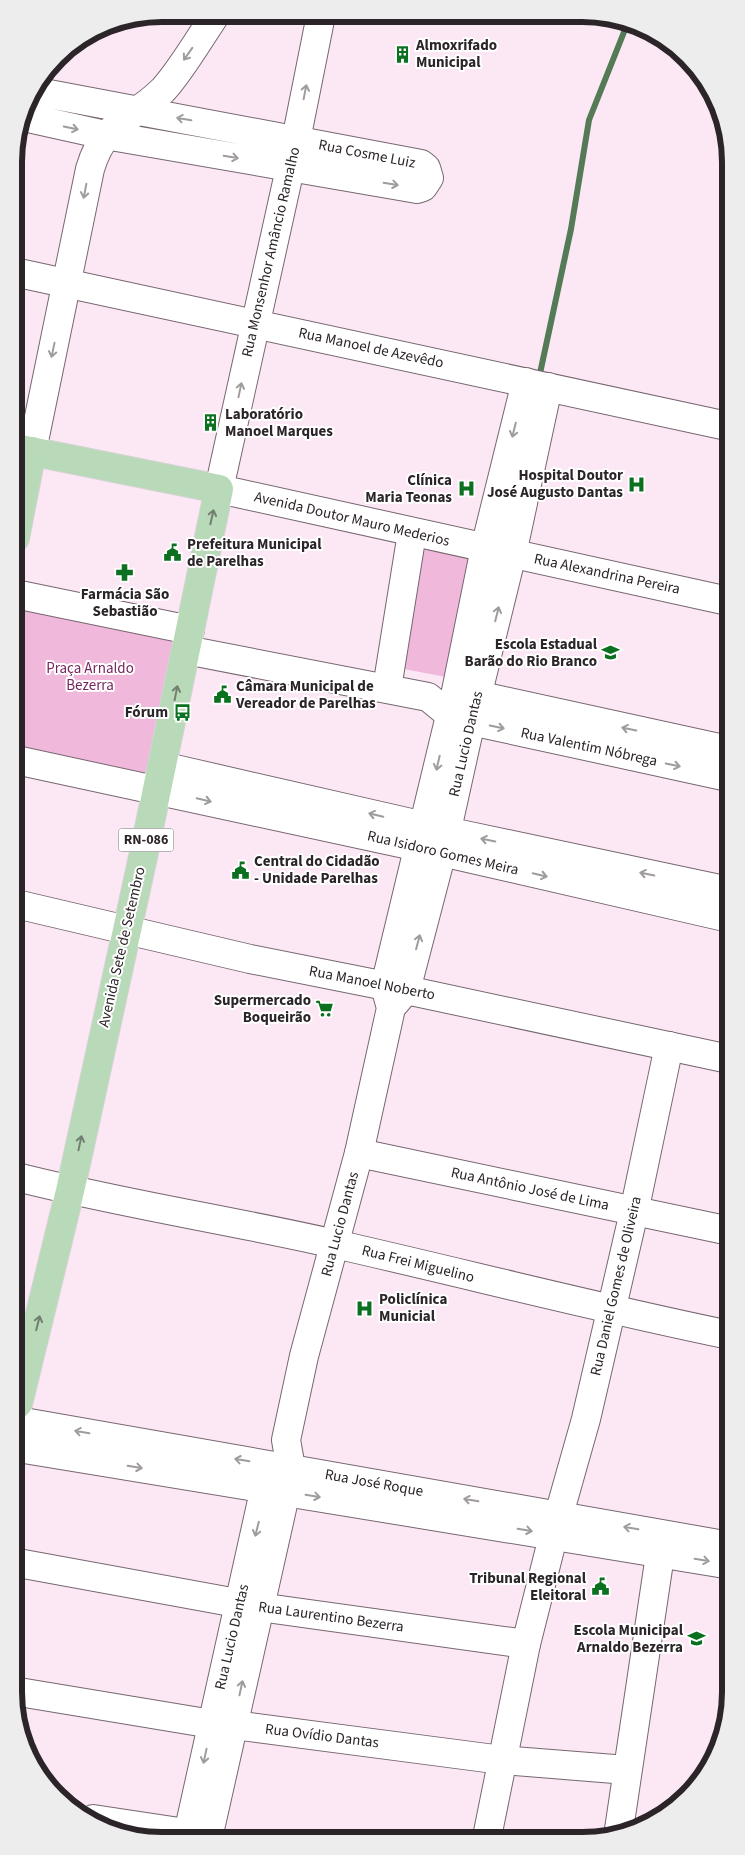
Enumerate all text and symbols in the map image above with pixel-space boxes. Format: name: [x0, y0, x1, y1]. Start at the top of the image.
place label: Almoxrifado Municipal: [415, 35, 497, 73]
building icon: Almoxrifado Municipal: [392, 44, 412, 64]
one-way arrow: [183, 47, 193, 61]
one-way arrow: [301, 84, 311, 100]
one-way arrow: [176, 114, 192, 124]
one-way arrow: [63, 124, 79, 133]
street label: Rua Cosme Luiz: [317, 134, 417, 174]
street label: Rua Monsenhor Amâncio Ramalho: [237, 145, 305, 359]
one-way arrow: [223, 153, 239, 163]
one-way arrow: [383, 180, 399, 190]
one-way arrow: [80, 182, 90, 198]
street label: Rua Manoel de Azevêdo: [297, 322, 445, 374]
one-way arrow: [48, 342, 57, 358]
one-way arrow: [236, 382, 245, 398]
place label: Laboratório Manoel Marques: [225, 404, 333, 442]
building icon: Laboratório Manoel Marques: [201, 413, 221, 433]
one-way arrow: [509, 421, 518, 437]
place label: Hospital Doutor José Augusto Dantas: [487, 465, 623, 503]
place label: Clínica Maria Teonas: [365, 470, 452, 508]
hospital icon: Hospital Doutor José Augusto Dantas: [627, 474, 647, 494]
hospital icon: Clínica Maria Teonas: [456, 479, 476, 499]
street label: Avenida Doutor Mauro Mederios: [252, 486, 452, 552]
one-way arrow: [208, 510, 218, 526]
place label: Prefeitura Municipal de Parelhas: [187, 534, 322, 572]
public building icon: Prefeitura Municipal de Parelhas: [163, 543, 183, 563]
street label: Rua Alexandrina Pereira: [532, 548, 682, 600]
pharmacy icon: Farmácia São Sebastião: [115, 563, 135, 583]
place label: Farmácia São Sebastião: [81, 584, 169, 622]
one-way arrow: [493, 606, 502, 622]
place label: Escola Estadual Barão do Rio Branco: [465, 634, 598, 672]
school or university icon: Escola Estadual Barão do Rio Branco: [601, 643, 621, 663]
park label: Praça Arnaldo Bezerra: [46, 658, 134, 696]
place label: Câmara Municipal de Vereador de Parelhas: [235, 676, 376, 714]
public building icon: Câmara Municipal de Vereador de Parelhas: [212, 685, 232, 705]
one-way arrow: [171, 686, 181, 702]
street label: Rua Lucio Dantas: [444, 689, 488, 799]
place label: Fórum: [125, 702, 168, 723]
bus stop icon: Fórum: [172, 702, 192, 722]
street label: Rua Valentim Nóbrega: [519, 722, 659, 772]
one-way arrow: [488, 723, 504, 732]
one-way arrow: [622, 724, 638, 733]
one-way arrow: [433, 754, 442, 770]
one-way arrow: [664, 761, 680, 770]
one-way arrow: [196, 795, 212, 805]
one-way arrow: [369, 810, 385, 819]
street label: Rua Isidoro Gomes Meira: [365, 825, 521, 881]
road number: RN-086: [118, 828, 174, 852]
one-way arrow: [480, 835, 496, 844]
place label: Central do Cidadão - Unidade Parelhas: [254, 851, 380, 889]
public building icon: Central do Cidadão - Unidade Parelhas: [230, 860, 250, 880]
street label: Avenida Sete de Setembro: [93, 865, 151, 1029]
one-way arrow: [639, 868, 655, 878]
one-way arrow: [532, 871, 548, 880]
one-way arrow: [414, 935, 424, 951]
street label: Rua Manoel Noberto: [307, 960, 437, 1006]
place label: Supermercado Boqueirão: [214, 990, 311, 1028]
supermarket icon: Supermercado Boqueirão: [315, 999, 335, 1019]
one-way arrow: [75, 1136, 85, 1152]
street label: Rua Antônio José de Lima: [449, 1162, 611, 1216]
street label: Rua Lucio Dantas: [316, 1169, 364, 1279]
street label: Rua Daniel Gomes de Oliveira: [585, 1194, 647, 1378]
street label: Rua Frei Miguelino: [360, 1240, 476, 1288]
place label: Policlínica Municial: [379, 1289, 447, 1327]
hospital icon: Policlínica Municial: [355, 1298, 375, 1318]
one-way arrow: [34, 1315, 43, 1331]
one-way arrow: [74, 1427, 90, 1437]
one-way arrow: [234, 1454, 250, 1464]
one-way arrow: [127, 1463, 143, 1473]
street label: Rua José Roque: [323, 1464, 425, 1502]
one-way arrow: [304, 1491, 320, 1501]
one-way arrow: [463, 1495, 479, 1504]
one-way arrow: [251, 1521, 261, 1537]
one-way arrow: [623, 1523, 639, 1533]
one-way arrow: [517, 1525, 533, 1535]
one-way arrow: [694, 1556, 710, 1566]
place label: Tribunal Regional Eleitoral: [469, 1568, 587, 1606]
public building icon: Tribunal Regional Eleitoral: [590, 1577, 610, 1597]
street label: Rua Lucio Dantas: [210, 1582, 254, 1692]
street label: Rua Laurentino Bezerra: [257, 1596, 405, 1638]
place label: Escola Municipal Arnaldo Bezerra: [574, 1620, 684, 1658]
school or university icon: Escola Municipal Arnaldo Bezerra: [687, 1629, 707, 1649]
one-way arrow: [237, 1681, 247, 1697]
street label: Rua Ovídio Dantas: [264, 1719, 380, 1753]
one-way arrow: [200, 1748, 209, 1764]

